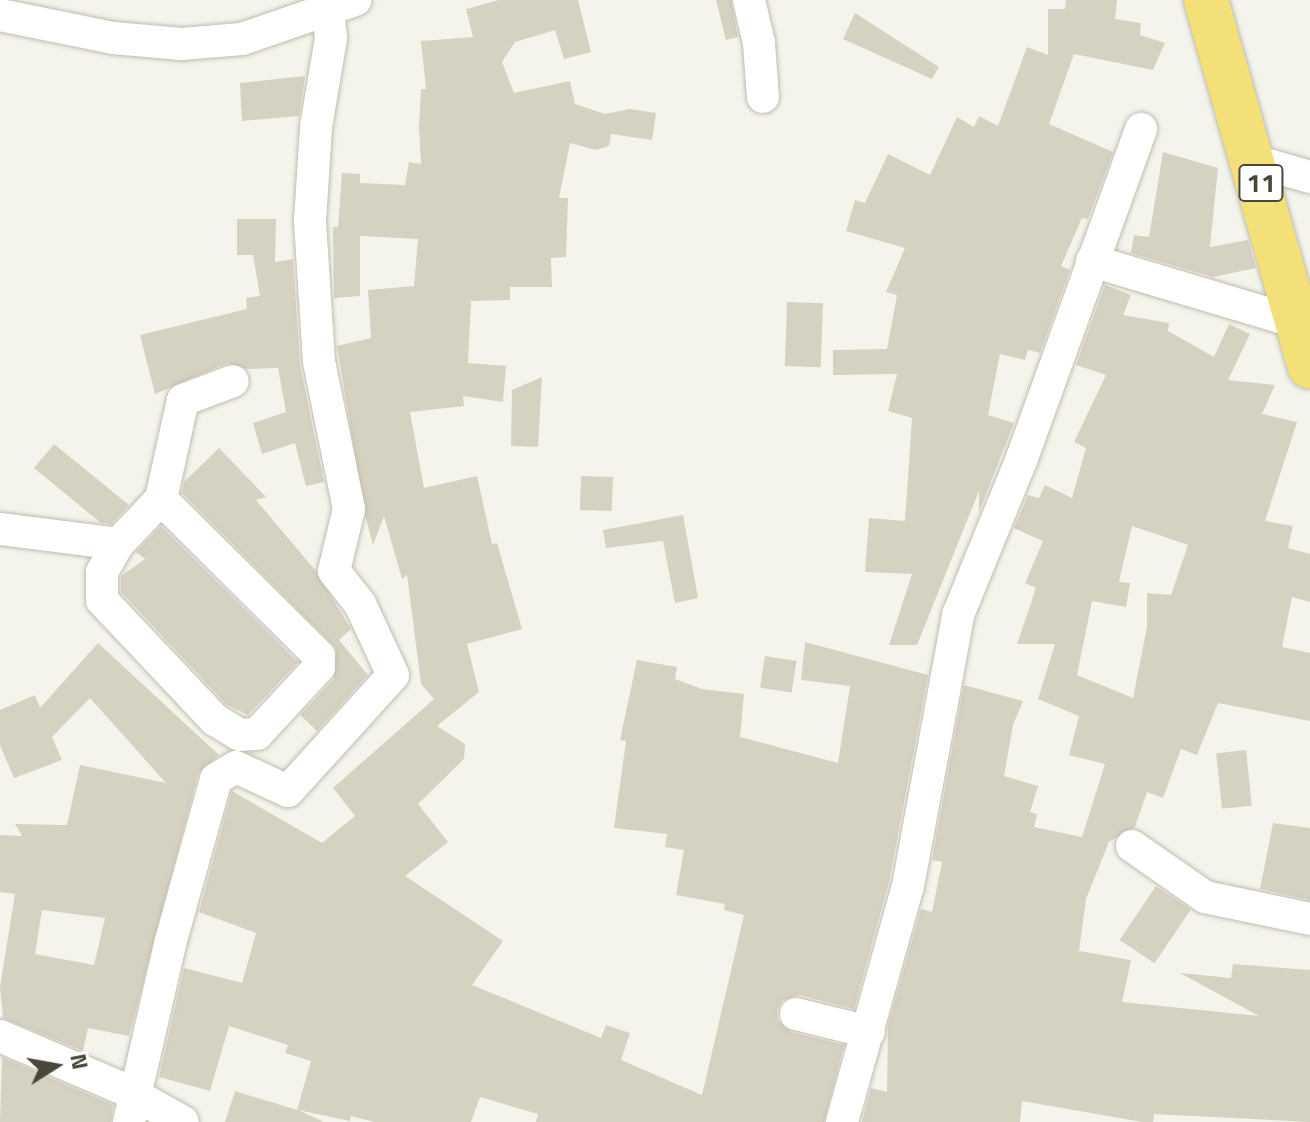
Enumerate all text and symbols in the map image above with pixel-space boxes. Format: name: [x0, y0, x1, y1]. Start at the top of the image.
road number: 11: [1237, 161, 1285, 205]
north arrow: [16, 1026, 96, 1106]
text: N: [61, 1051, 98, 1072]

